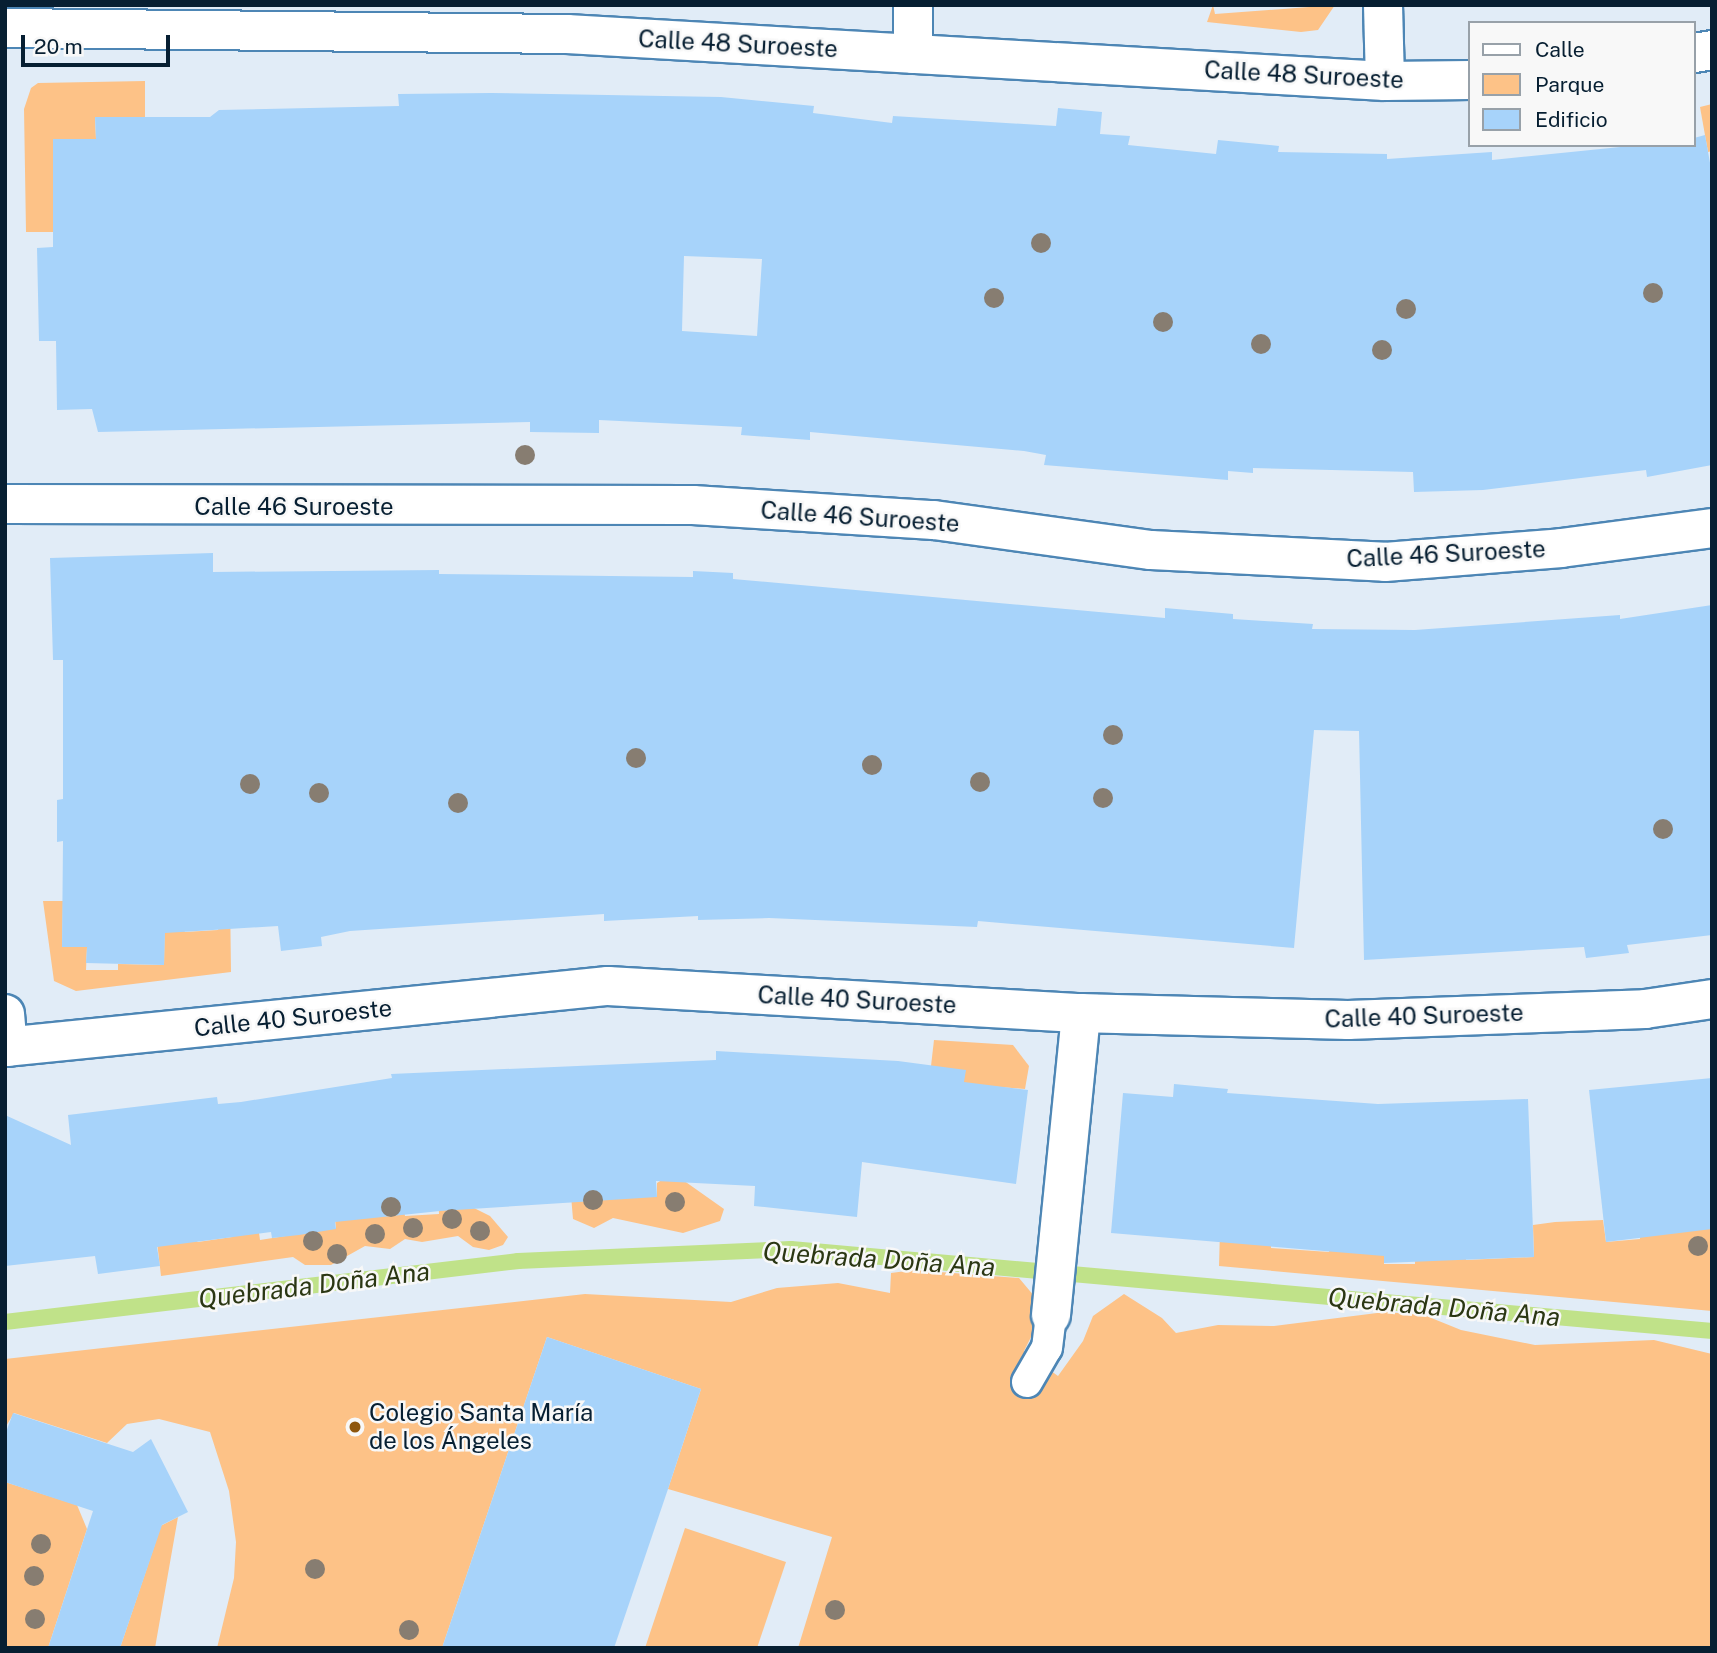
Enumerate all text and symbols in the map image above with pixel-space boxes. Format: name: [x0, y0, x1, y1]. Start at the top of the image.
scale bar: [24, 21, 173, 65]
legend: [1468, 21, 1696, 147]
street label: Calle 48 Suroeste: [637, 24, 839, 64]
text: 20 m: [34, 34, 83, 59]
text: Calle: [1535, 37, 1585, 62]
street label: Calle 48 Suroeste: [1203, 55, 1405, 95]
text: Parque: [1535, 72, 1604, 97]
text: Edificio: [1535, 107, 1608, 132]
street label: Calle 46 Suroeste: [194, 493, 394, 521]
street label: Calle 46 Suroeste: [760, 496, 960, 538]
street label: Calle 46 Suroeste: [1346, 534, 1546, 574]
street label: Calle 40 Suroeste: [757, 980, 957, 1020]
street label: Calle 40 Suroeste: [192, 993, 394, 1043]
street label: Calle 40 Suroeste: [1324, 998, 1524, 1034]
water label: Quebrada Doña Ana: [762, 1235, 996, 1283]
water label: Quebrada Doña Ana: [196, 1255, 432, 1315]
water label: Quebrada Doña Ana: [1327, 1281, 1561, 1333]
place label: Colegio Santa María de los Ángeles: [369, 1399, 593, 1455]
marker: Colegio Santa María de los Ángeles: [347, 1419, 363, 1435]

